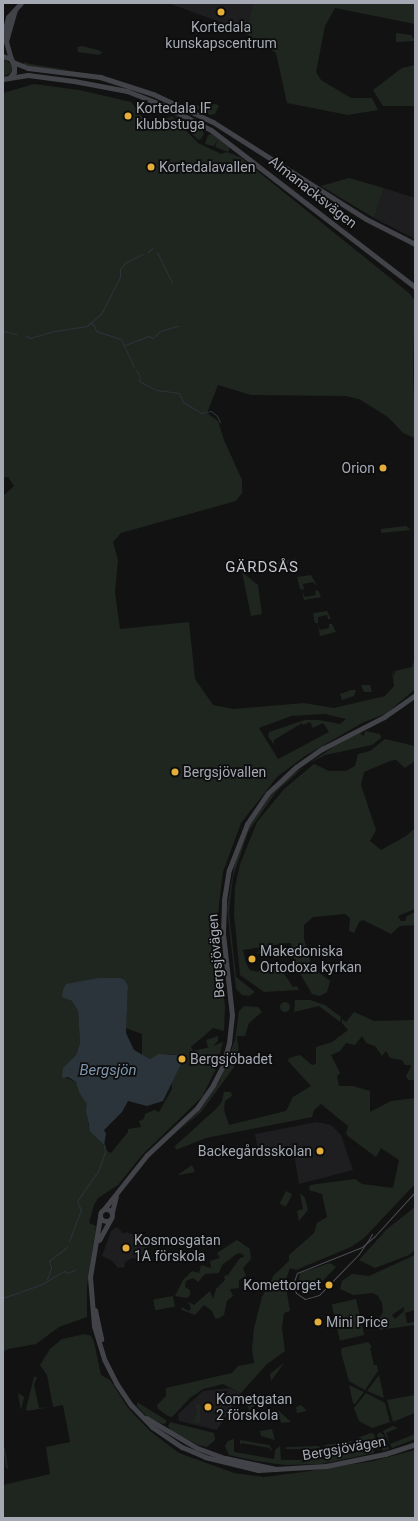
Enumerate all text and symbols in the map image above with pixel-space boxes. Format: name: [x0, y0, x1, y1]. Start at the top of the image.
marker: Kortedala kunskapscentrum: [216, 7, 226, 17]
place label: Kortedala kunskapscentrum: [165, 19, 277, 52]
place label: Kortedala IF klubbstuga: [136, 100, 211, 132]
marker: Kortedala IF klubbstuga: [123, 111, 133, 121]
street label: Almanacksvägen: [266, 153, 360, 231]
place label: Kortedalavallen: [159, 159, 255, 175]
marker: Kortedalavallen: [146, 162, 156, 172]
place label: Orion: [342, 460, 375, 476]
marker: Orion: [378, 463, 388, 473]
district label: GÄRDSÅS: [225, 559, 299, 577]
place label: Bergsjövallen: [183, 764, 266, 780]
marker: Bergsjövallen: [170, 767, 180, 777]
street label: Bergsjövägen: [204, 913, 228, 999]
place label: Makedoniska Ortodoxa kyrkan: [260, 943, 362, 976]
marker: Makedoniska Ortodoxa kyrkan: [247, 954, 257, 964]
place label: Bergsjöbadet: [190, 1051, 273, 1067]
marker: Bergsjöbadet: [177, 1054, 187, 1064]
water label: Bergsjön: [79, 1062, 137, 1080]
place label: Backegårdsskolan: [198, 1143, 312, 1159]
marker: Backegårdsskolan: [315, 1146, 325, 1156]
place label: Kosmosgatan 1A förskola: [134, 1232, 221, 1264]
marker: Kosmosgatan 1A förskola: [121, 1243, 131, 1253]
place label: Komettorget: [243, 1277, 321, 1293]
marker: Komettorget: [324, 1280, 334, 1290]
place label: Mini Price: [326, 1314, 388, 1330]
marker: Mini Price: [313, 1317, 323, 1327]
place label: Kometgatan 2 förskola: [216, 1391, 292, 1424]
marker: Kometgatan 2 förskola: [203, 1402, 213, 1412]
street label: Bergsjövägen: [301, 1432, 387, 1464]

